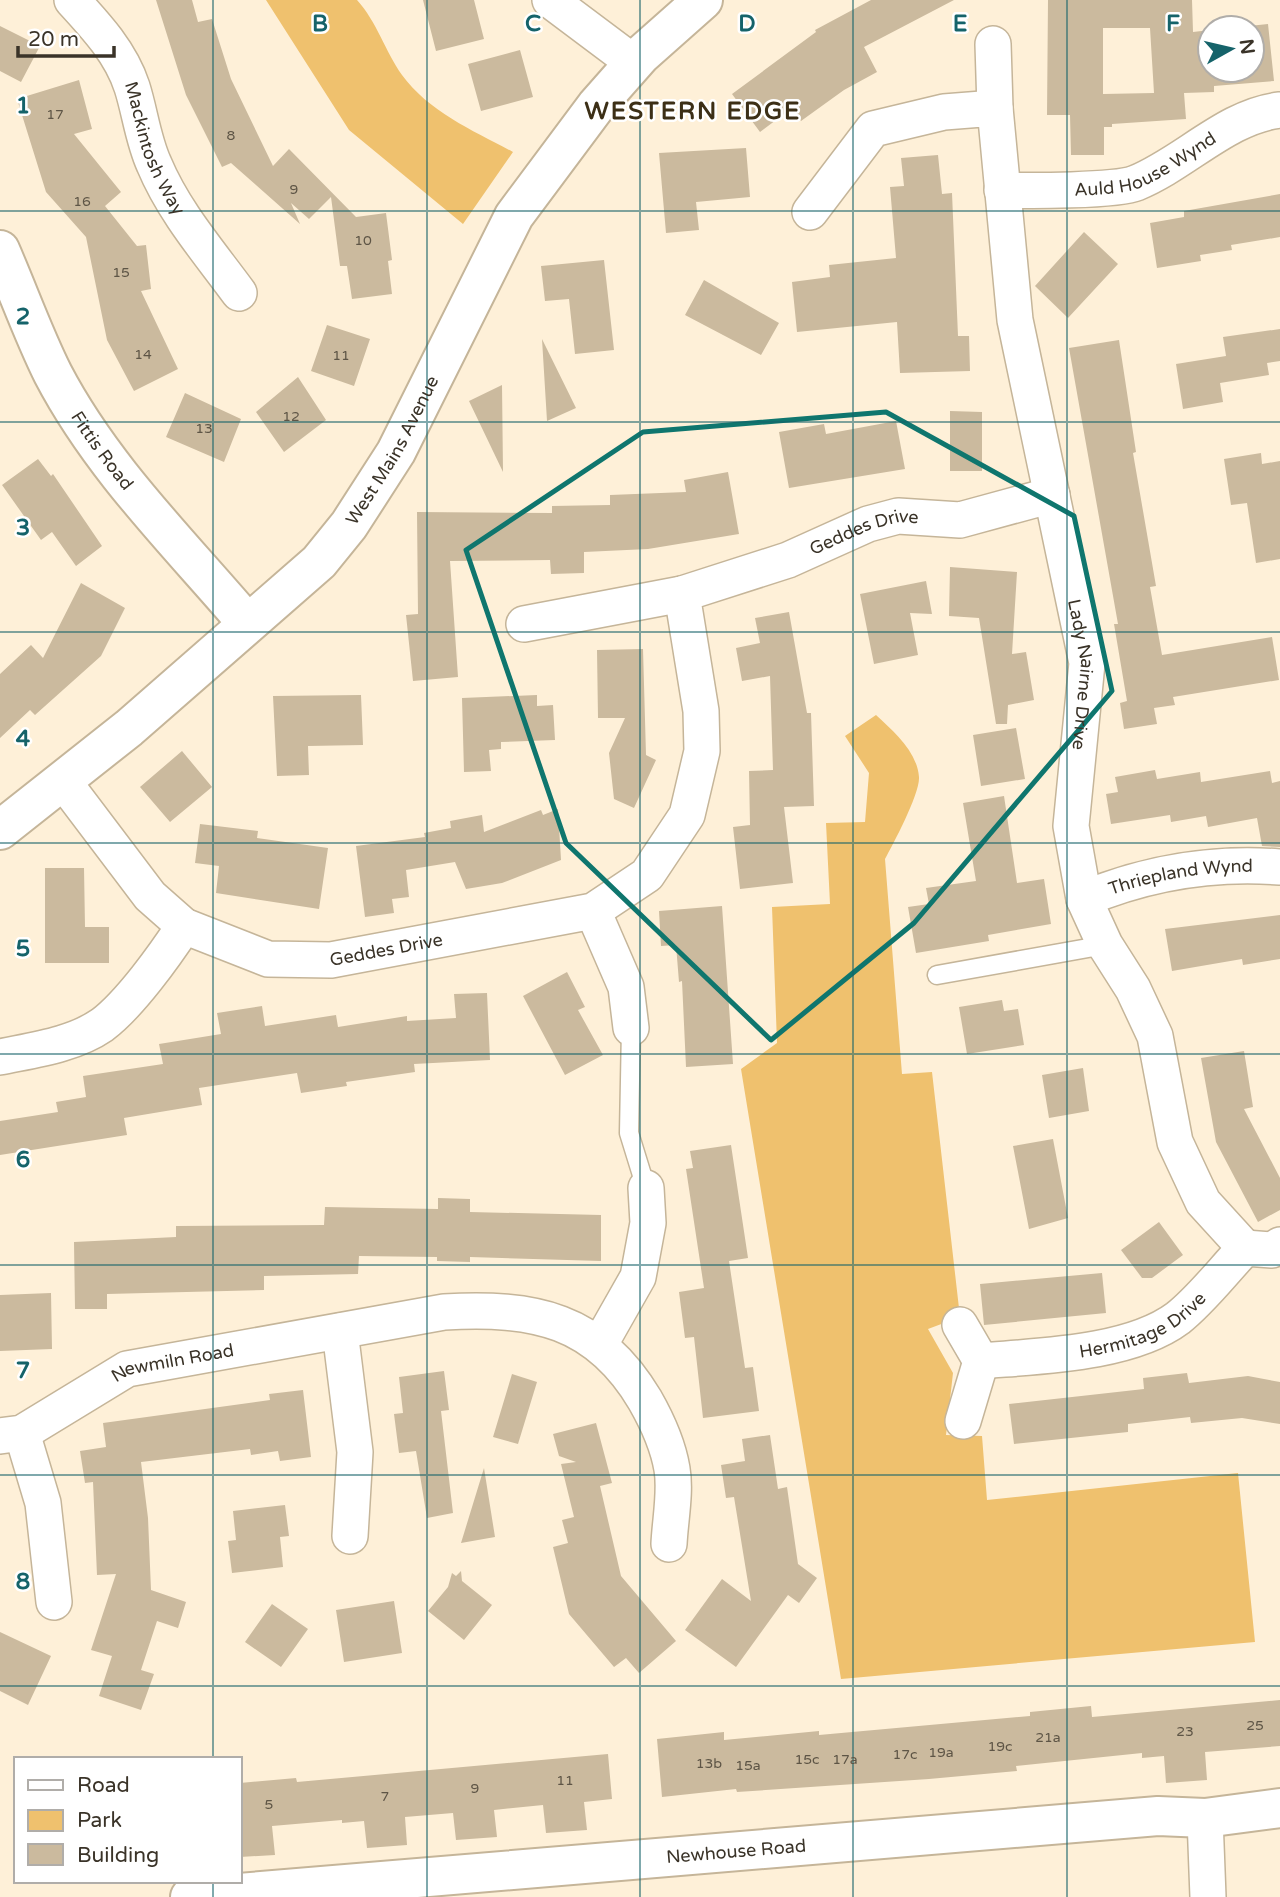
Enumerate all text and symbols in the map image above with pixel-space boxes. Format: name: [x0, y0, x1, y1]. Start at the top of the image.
text: B: [312, 10, 328, 38]
text: C: [525, 10, 541, 38]
text: D: [738, 10, 756, 38]
text: E: [953, 10, 967, 38]
text: F: [1166, 10, 1180, 38]
scale bar: [18, 14, 114, 58]
north arrow: [1196, 14, 1266, 84]
text: 20 m: [28, 27, 79, 52]
text: N: [1235, 38, 1259, 56]
street label: Mackintosh Way: [120, 79, 190, 219]
text: 1: [16, 92, 30, 120]
district label: WESTERN EDGE: [585, 97, 801, 126]
house number: 17: [46, 106, 64, 123]
house number: 8: [227, 127, 236, 144]
street label: Auld House Wynd: [1074, 127, 1220, 201]
house number: 9: [290, 181, 298, 198]
house number: 16: [73, 193, 91, 210]
house number: 10: [354, 232, 372, 249]
house number: 15: [112, 264, 130, 281]
text: 2: [16, 303, 30, 331]
house number: 14: [134, 346, 152, 363]
house number: 11: [332, 347, 350, 364]
street label: West Mains Avenue: [341, 372, 443, 529]
street label: Fittis Road: [66, 407, 138, 494]
house number: 12: [282, 408, 300, 425]
house number: 13: [195, 420, 213, 437]
street label: Geddes Drive: [806, 505, 919, 560]
text: 3: [16, 514, 30, 542]
street label: Lady Nairne Drive: [1063, 597, 1098, 751]
text: 4: [16, 725, 31, 753]
street label: Thriepland Wynd: [1106, 855, 1253, 900]
street label: Geddes Drive: [328, 928, 445, 971]
text: 5: [16, 935, 30, 963]
text: 6: [16, 1146, 30, 1174]
street label: Hermitage Drive: [1078, 1287, 1211, 1363]
street label: Newmiln Road: [107, 1339, 236, 1387]
text: 7: [16, 1357, 30, 1385]
text: 8: [16, 1568, 30, 1596]
house number: 25: [1246, 1717, 1264, 1734]
house number: 23: [1176, 1723, 1194, 1740]
house number: 21a: [1035, 1729, 1061, 1746]
house number: 19c: [987, 1738, 1013, 1755]
house number: 19a: [928, 1744, 954, 1761]
house number: 17c: [892, 1746, 918, 1763]
house number: 15c: [794, 1751, 820, 1768]
house number: 17a: [832, 1751, 858, 1768]
house number: 13b: [696, 1755, 722, 1772]
legend: [14, 1757, 242, 1883]
house number: 15a: [735, 1757, 761, 1774]
house number: 11: [556, 1772, 574, 1789]
text: Road: [77, 1773, 130, 1798]
house number: 9: [471, 1780, 479, 1797]
house number: 7: [381, 1788, 389, 1805]
house number: 5: [265, 1796, 273, 1813]
text: Park: [77, 1808, 122, 1833]
street label: Newhouse Road: [665, 1834, 807, 1868]
text: Building: [77, 1843, 159, 1868]

